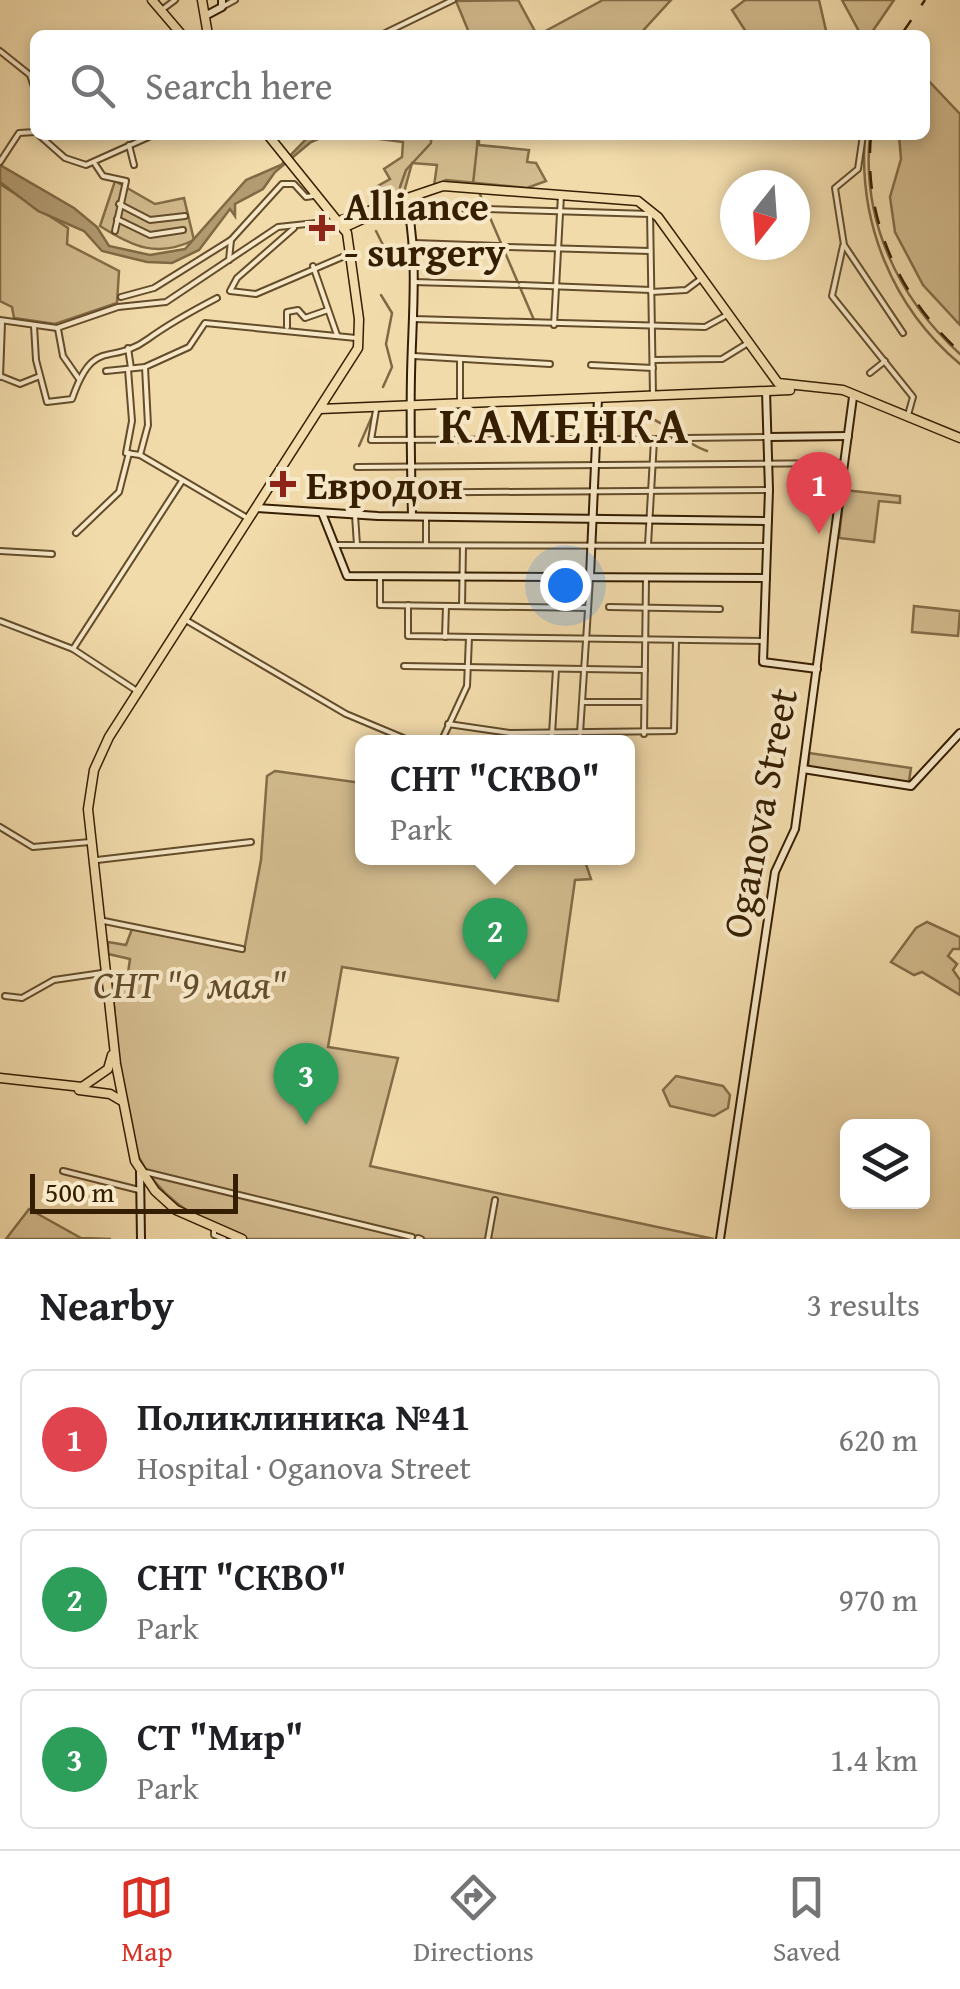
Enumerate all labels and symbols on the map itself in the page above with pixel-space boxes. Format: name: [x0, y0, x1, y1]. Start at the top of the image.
north arrow: [720, 170, 810, 260]
place label: Alliance - surgery: [344, 176, 506, 281]
marker: Alliance - surgery: [309, 215, 335, 241]
district label: КАМЕНКА: [439, 388, 691, 461]
pin: 1: [786, 452, 852, 534]
place label: Евродон: [306, 455, 463, 514]
marker: Евродон: [270, 471, 296, 497]
your location: [540, 560, 591, 611]
street label: Oganova Street: [706, 683, 812, 943]
pin: 2: [462, 898, 528, 980]
park label: СНТ "9 мая": [93, 954, 287, 1013]
pin: 3: [274, 1042, 338, 1125]
scale bar: [30, 1169, 238, 1214]

